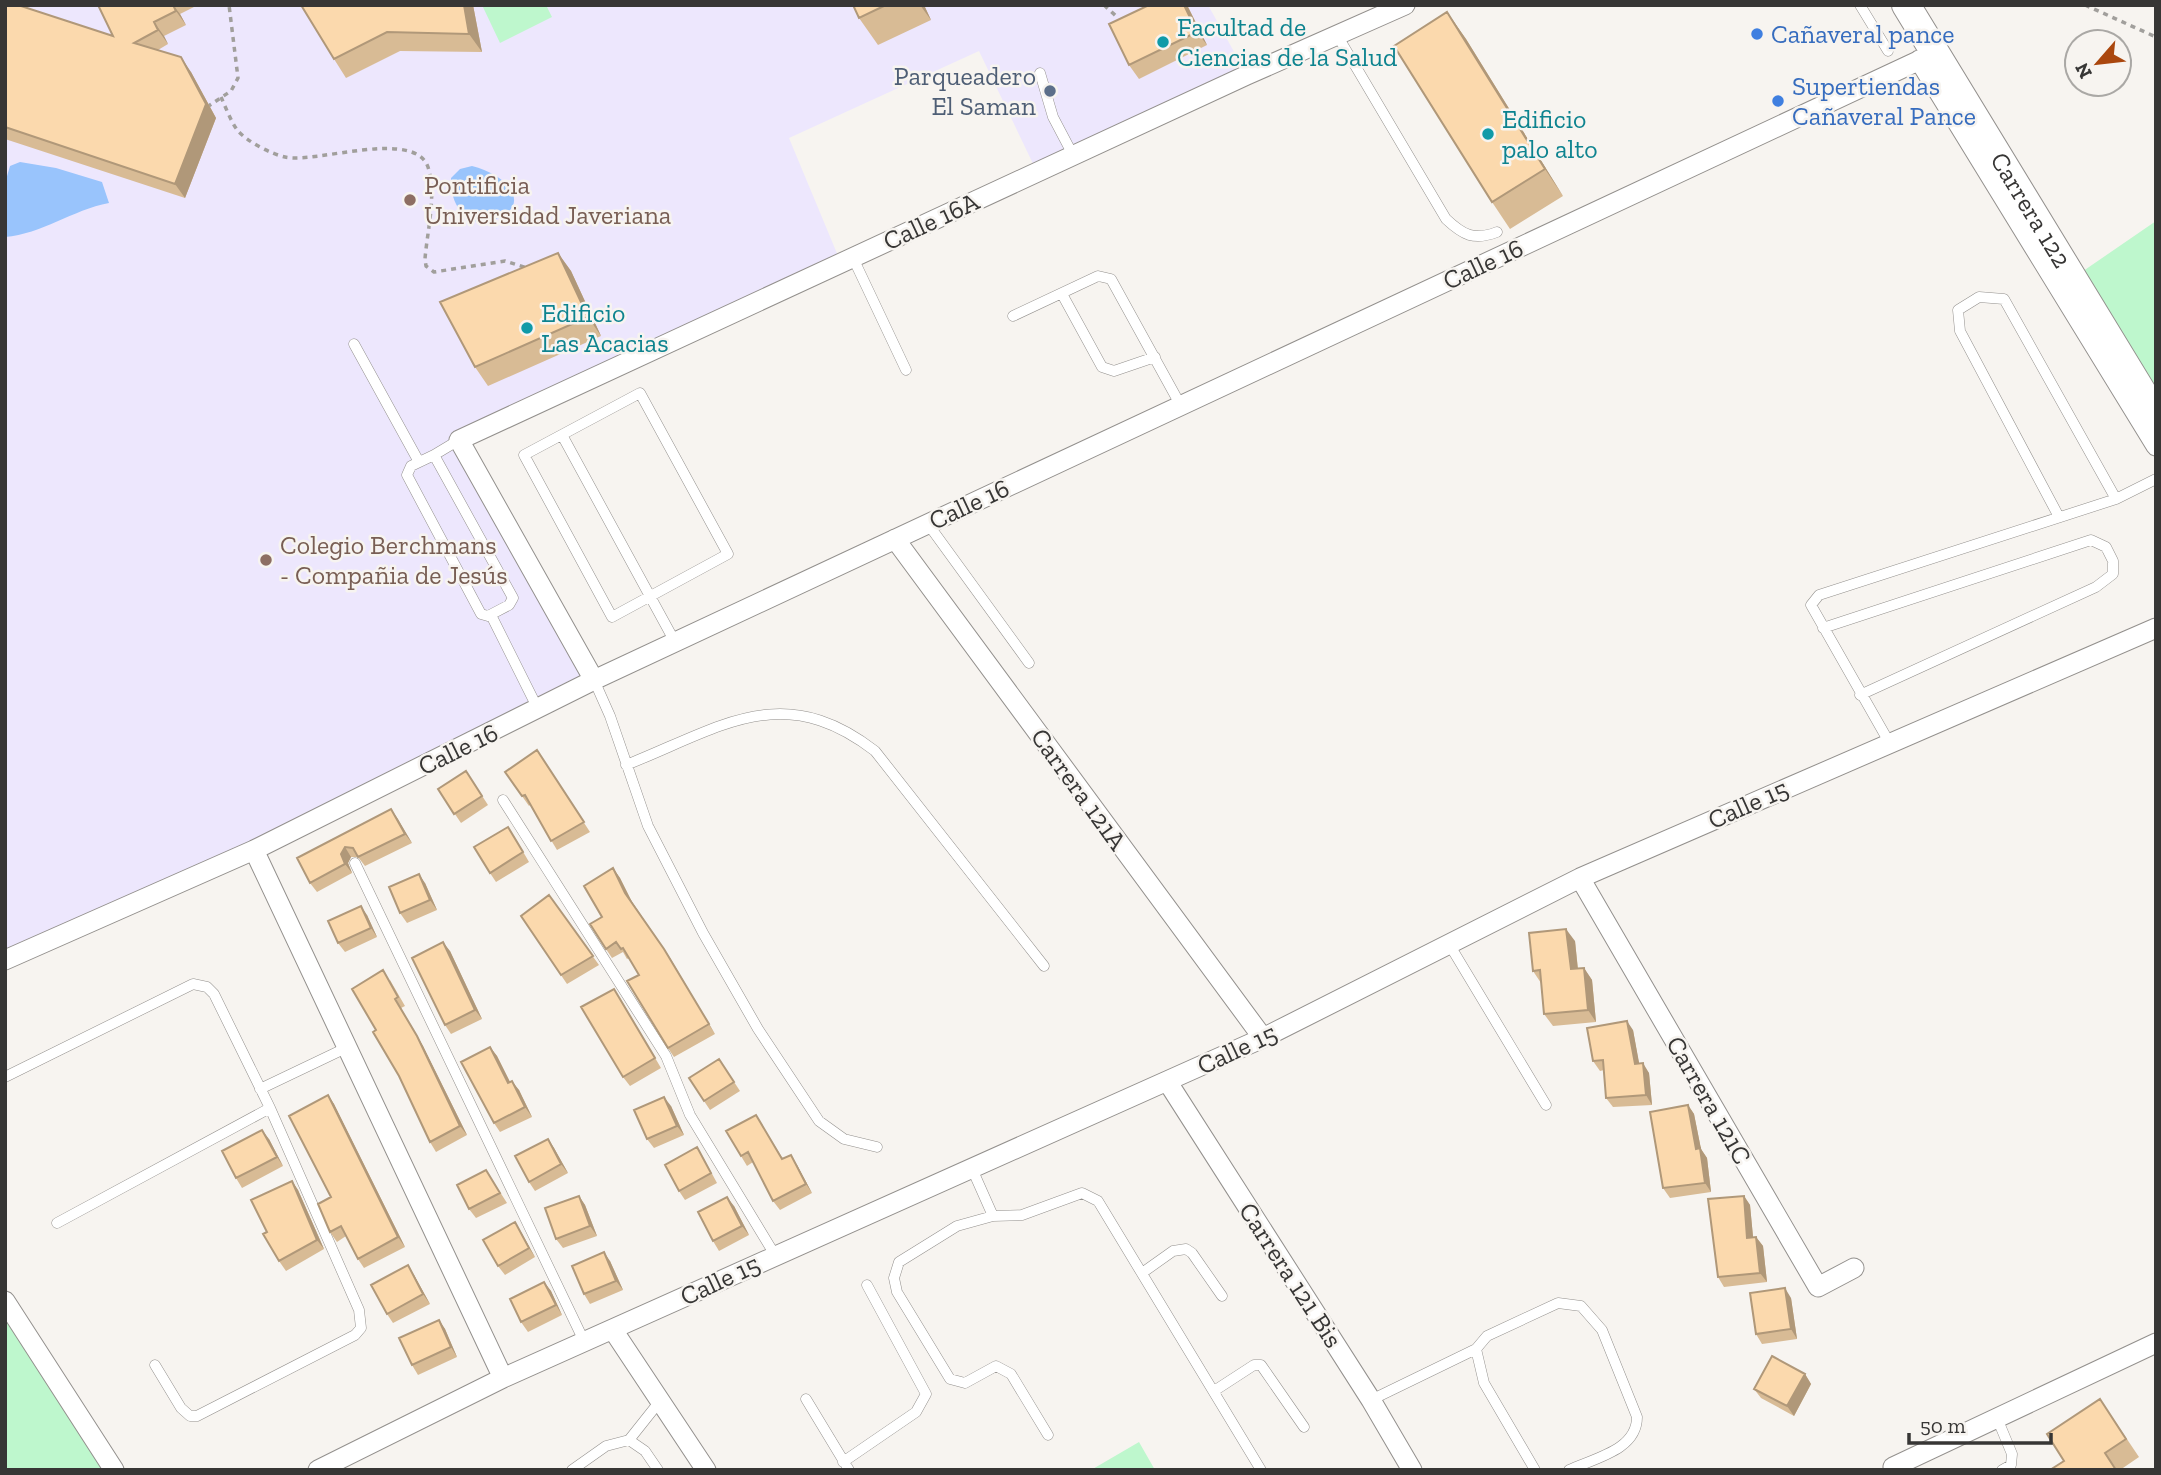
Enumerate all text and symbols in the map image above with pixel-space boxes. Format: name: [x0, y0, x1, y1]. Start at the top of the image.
place label: Facultad de Ciencias de la Salud: [1177, 11, 1397, 73]
place label: Cañaveral pance: [1771, 18, 1955, 50]
marker: Cañaveral pance: [1749, 26, 1765, 42]
north arrow: [2063, 28, 2133, 98]
marker: Facultad de Ciencias de la Salud: [1155, 34, 1171, 50]
text: N: [2070, 59, 2097, 83]
place label: Parqueadero El Saman: [894, 60, 1036, 122]
place label: Supertiendas Cañaveral Pance: [1792, 70, 1976, 132]
marker: Parqueadero El Saman: [1042, 83, 1058, 99]
marker: Supertiendas Cañaveral Pance: [1770, 93, 1786, 109]
place label: Edificio palo alto: [1502, 103, 1597, 165]
marker: Edificio palo alto: [1480, 126, 1496, 142]
street label: Carrera 122: [1984, 146, 2078, 274]
place label: Pontificia Universidad Javeriana: [424, 169, 672, 231]
street label: Calle 16A: [878, 184, 985, 257]
marker: Pontificia Universidad Javeriana: [402, 192, 418, 208]
street label: Calle 16: [1438, 232, 1528, 296]
place label: Edificio Las Acacias: [541, 297, 669, 359]
marker: Edificio Las Acacias: [519, 320, 535, 336]
street label: Calle 16: [924, 472, 1014, 536]
place label: Colegio Berchmans - Compañia de Jesús: [280, 529, 508, 591]
marker: Colegio Berchmans - Compañia de Jesús: [258, 552, 274, 568]
street label: Calle 16: [413, 716, 503, 782]
street label: Carrera 121A: [1024, 722, 1135, 857]
street label: Calle 15: [1703, 772, 1793, 836]
street label: Calle 15: [1192, 1017, 1282, 1081]
street label: Carrera 121C: [1659, 1030, 1759, 1170]
street label: Carrera 121 Bis: [1232, 1196, 1350, 1354]
street label: Calle 15: [675, 1248, 765, 1312]
scale bar: [1909, 1402, 2051, 1446]
text: 50 m: [1920, 1413, 1966, 1438]

